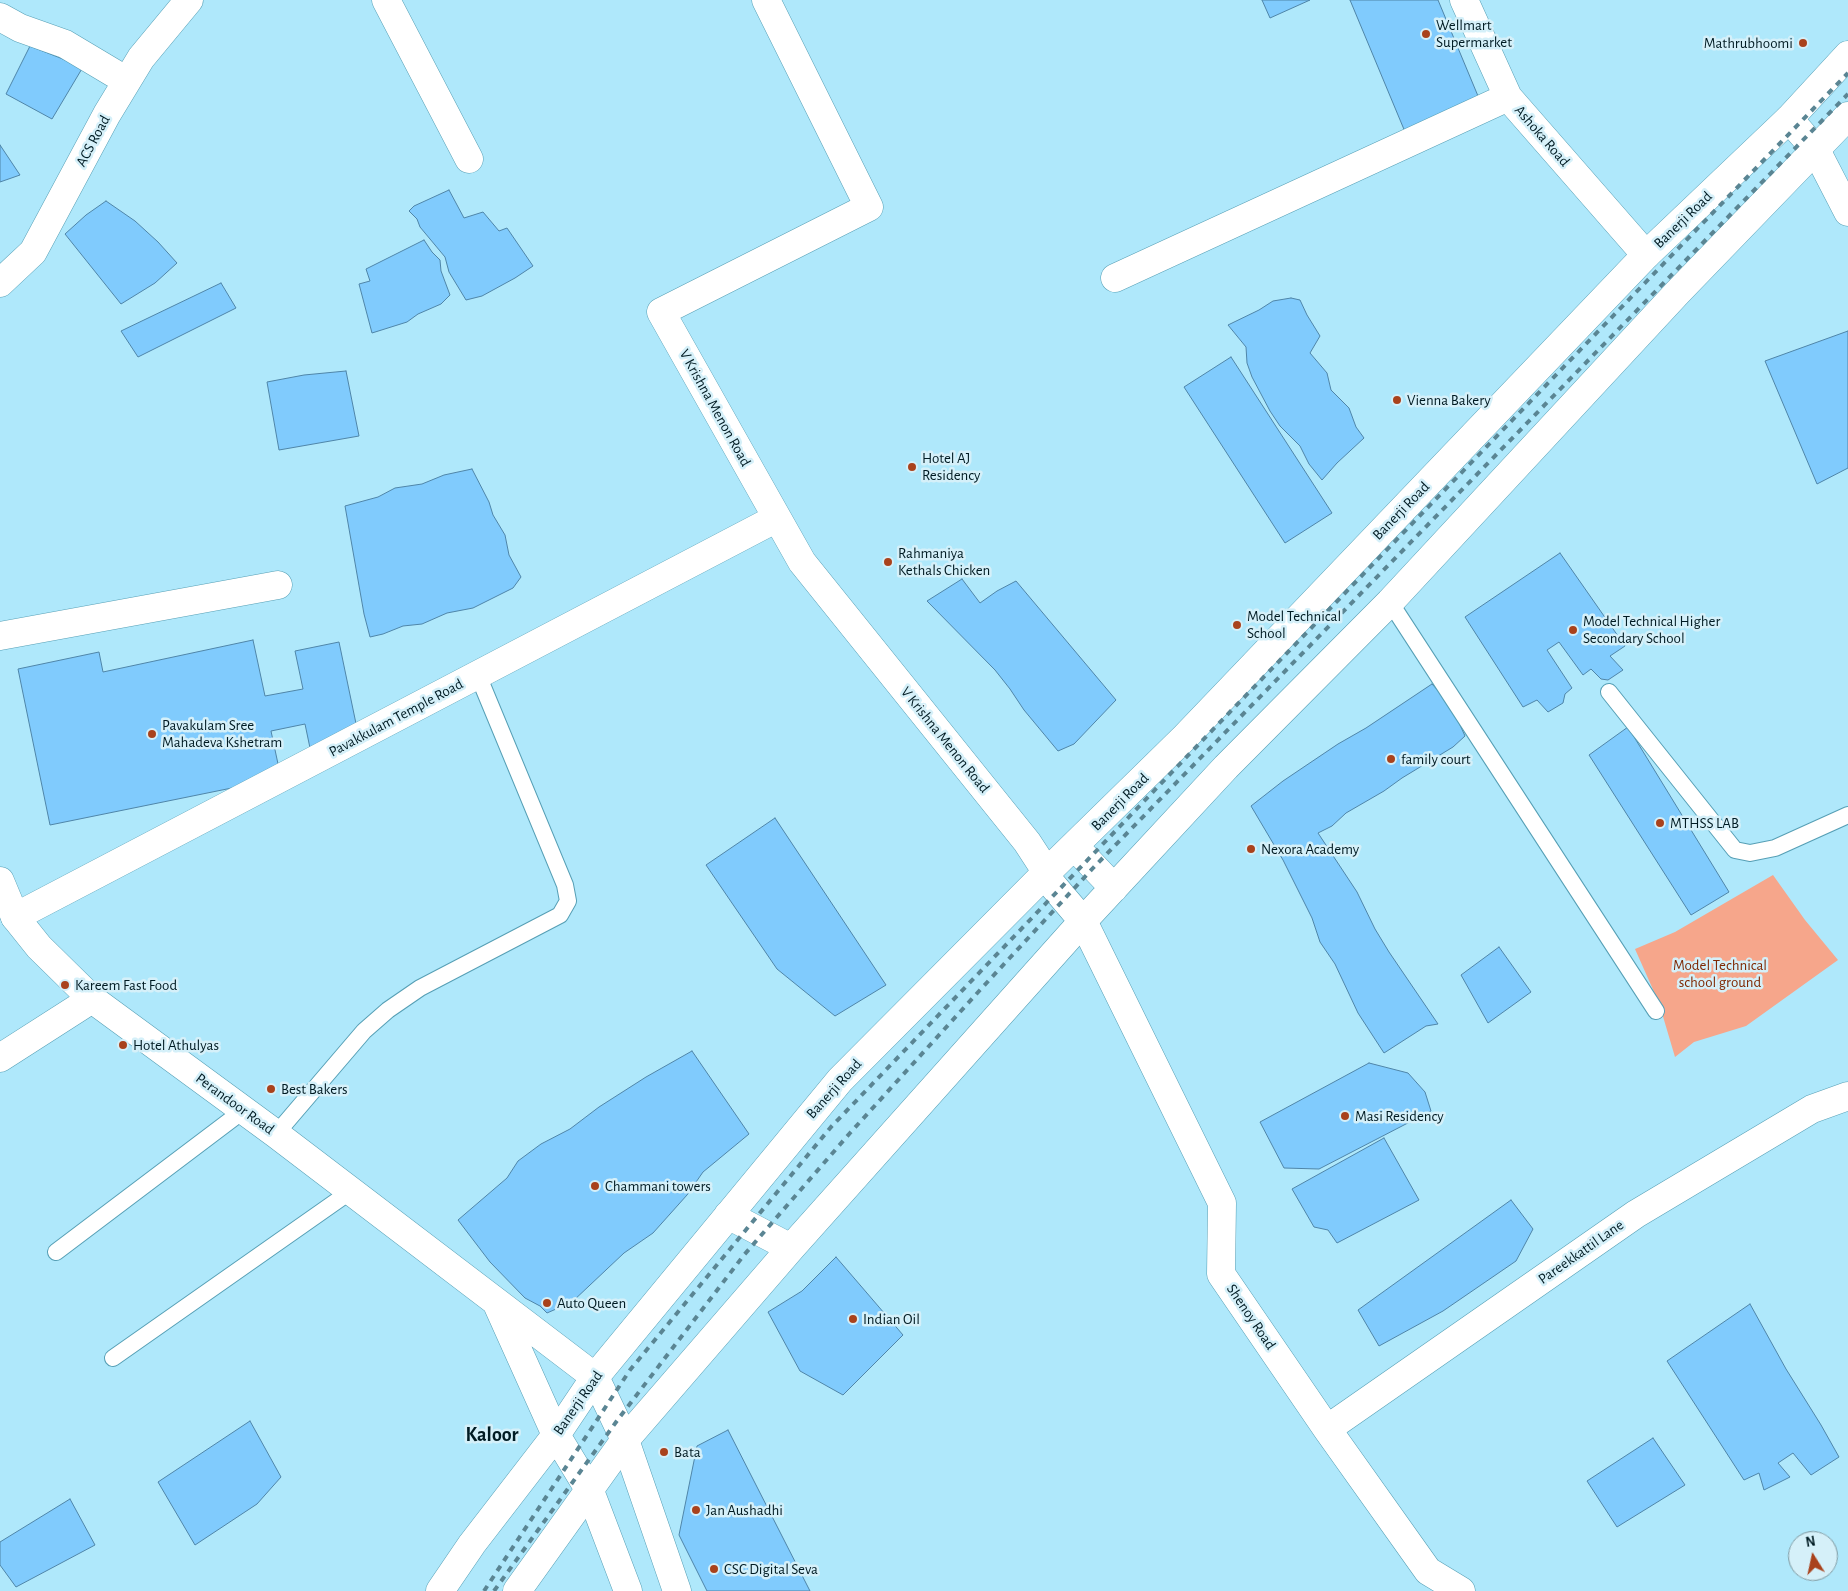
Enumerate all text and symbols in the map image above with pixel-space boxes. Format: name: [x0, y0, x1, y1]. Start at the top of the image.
place label: Wellmart Supermarket: [1436, 16, 1512, 51]
marker: Wellmart Supermarket: [1420, 28, 1432, 40]
place label: Mathrubhoomi: [1704, 34, 1793, 52]
marker: Mathrubhoomi: [1797, 37, 1809, 49]
street label: Ashoka Road: [1511, 102, 1573, 170]
street label: ACS Road: [72, 112, 114, 170]
street label: Banerji Road: [1650, 188, 1716, 252]
street label: V Krishna Menon Road: [675, 346, 755, 470]
place label: Vienna Bakery: [1407, 391, 1491, 409]
marker: Vienna Bakery: [1391, 394, 1403, 406]
place label: Hotel AJ Residency: [922, 449, 980, 484]
marker: Hotel AJ Residency: [906, 461, 918, 473]
street label: Banerji Road: [1369, 478, 1433, 544]
place label: Rahmaniya Kethals Chicken: [898, 544, 990, 579]
marker: Rahmaniya Kethals Chicken: [882, 556, 894, 568]
place label: Model Technical School: [1247, 607, 1341, 642]
place label: Model Technical Higher Secondary School: [1583, 612, 1720, 647]
marker: Model Technical School: [1231, 619, 1243, 631]
marker: Model Technical Higher Secondary School: [1567, 624, 1579, 636]
street label: Pavakkulam Temple Road: [326, 675, 466, 761]
street label: V Krishna Menon Road: [897, 683, 993, 797]
place label: Pavakulam Sree Mahadeva Kshetram: [162, 716, 282, 751]
marker: Pavakulam Sree Mahadeva Kshetram: [146, 728, 158, 740]
place label: family court: [1401, 750, 1471, 768]
marker: family court: [1385, 753, 1397, 765]
street label: Banerji Road: [1087, 769, 1153, 835]
place label: MTHSS LAB: [1670, 814, 1739, 832]
marker: MTHSS LAB: [1654, 817, 1666, 829]
place label: Nexora Academy: [1261, 840, 1359, 858]
marker: Nexora Academy: [1245, 843, 1257, 855]
park label: Model Technical school ground: [1673, 956, 1767, 991]
place label: Kareem Fast Food: [75, 976, 177, 994]
marker: Kareem Fast Food: [59, 979, 71, 991]
place label: Hotel Athulyas: [133, 1036, 219, 1054]
marker: Hotel Athulyas: [117, 1039, 129, 1051]
street label: Banerji Road: [802, 1055, 866, 1123]
street label: Perandoor Road: [192, 1069, 278, 1139]
place label: Best Bakers: [281, 1080, 348, 1098]
marker: Best Bakers: [265, 1083, 277, 1095]
place label: Masi Residency: [1355, 1107, 1444, 1125]
marker: Masi Residency: [1339, 1110, 1351, 1122]
place label: Chammani towers: [605, 1177, 711, 1195]
marker: Chammani towers: [589, 1180, 601, 1192]
street label: Pareekkattil Lane: [1535, 1216, 1627, 1288]
street label: Shenoy Road: [1222, 1281, 1280, 1353]
place label: Auto Queen: [557, 1294, 626, 1312]
marker: Auto Queen: [541, 1297, 553, 1309]
place label: Indian Oil: [863, 1310, 920, 1328]
marker: Indian Oil: [847, 1313, 859, 1325]
street label: Banerji Road: [549, 1367, 607, 1439]
district label: Kaloor: [466, 1423, 518, 1447]
place label: Bata: [674, 1443, 701, 1461]
marker: Bata: [658, 1446, 670, 1458]
place label: Jan Aushadhi: [706, 1501, 783, 1519]
marker: Jan Aushadhi: [690, 1504, 702, 1516]
north arrow: [1788, 1531, 1838, 1581]
text: N: [1805, 1534, 1817, 1550]
place label: CSC Digital Seva: [724, 1560, 818, 1578]
marker: CSC Digital Seva: [708, 1563, 720, 1575]

